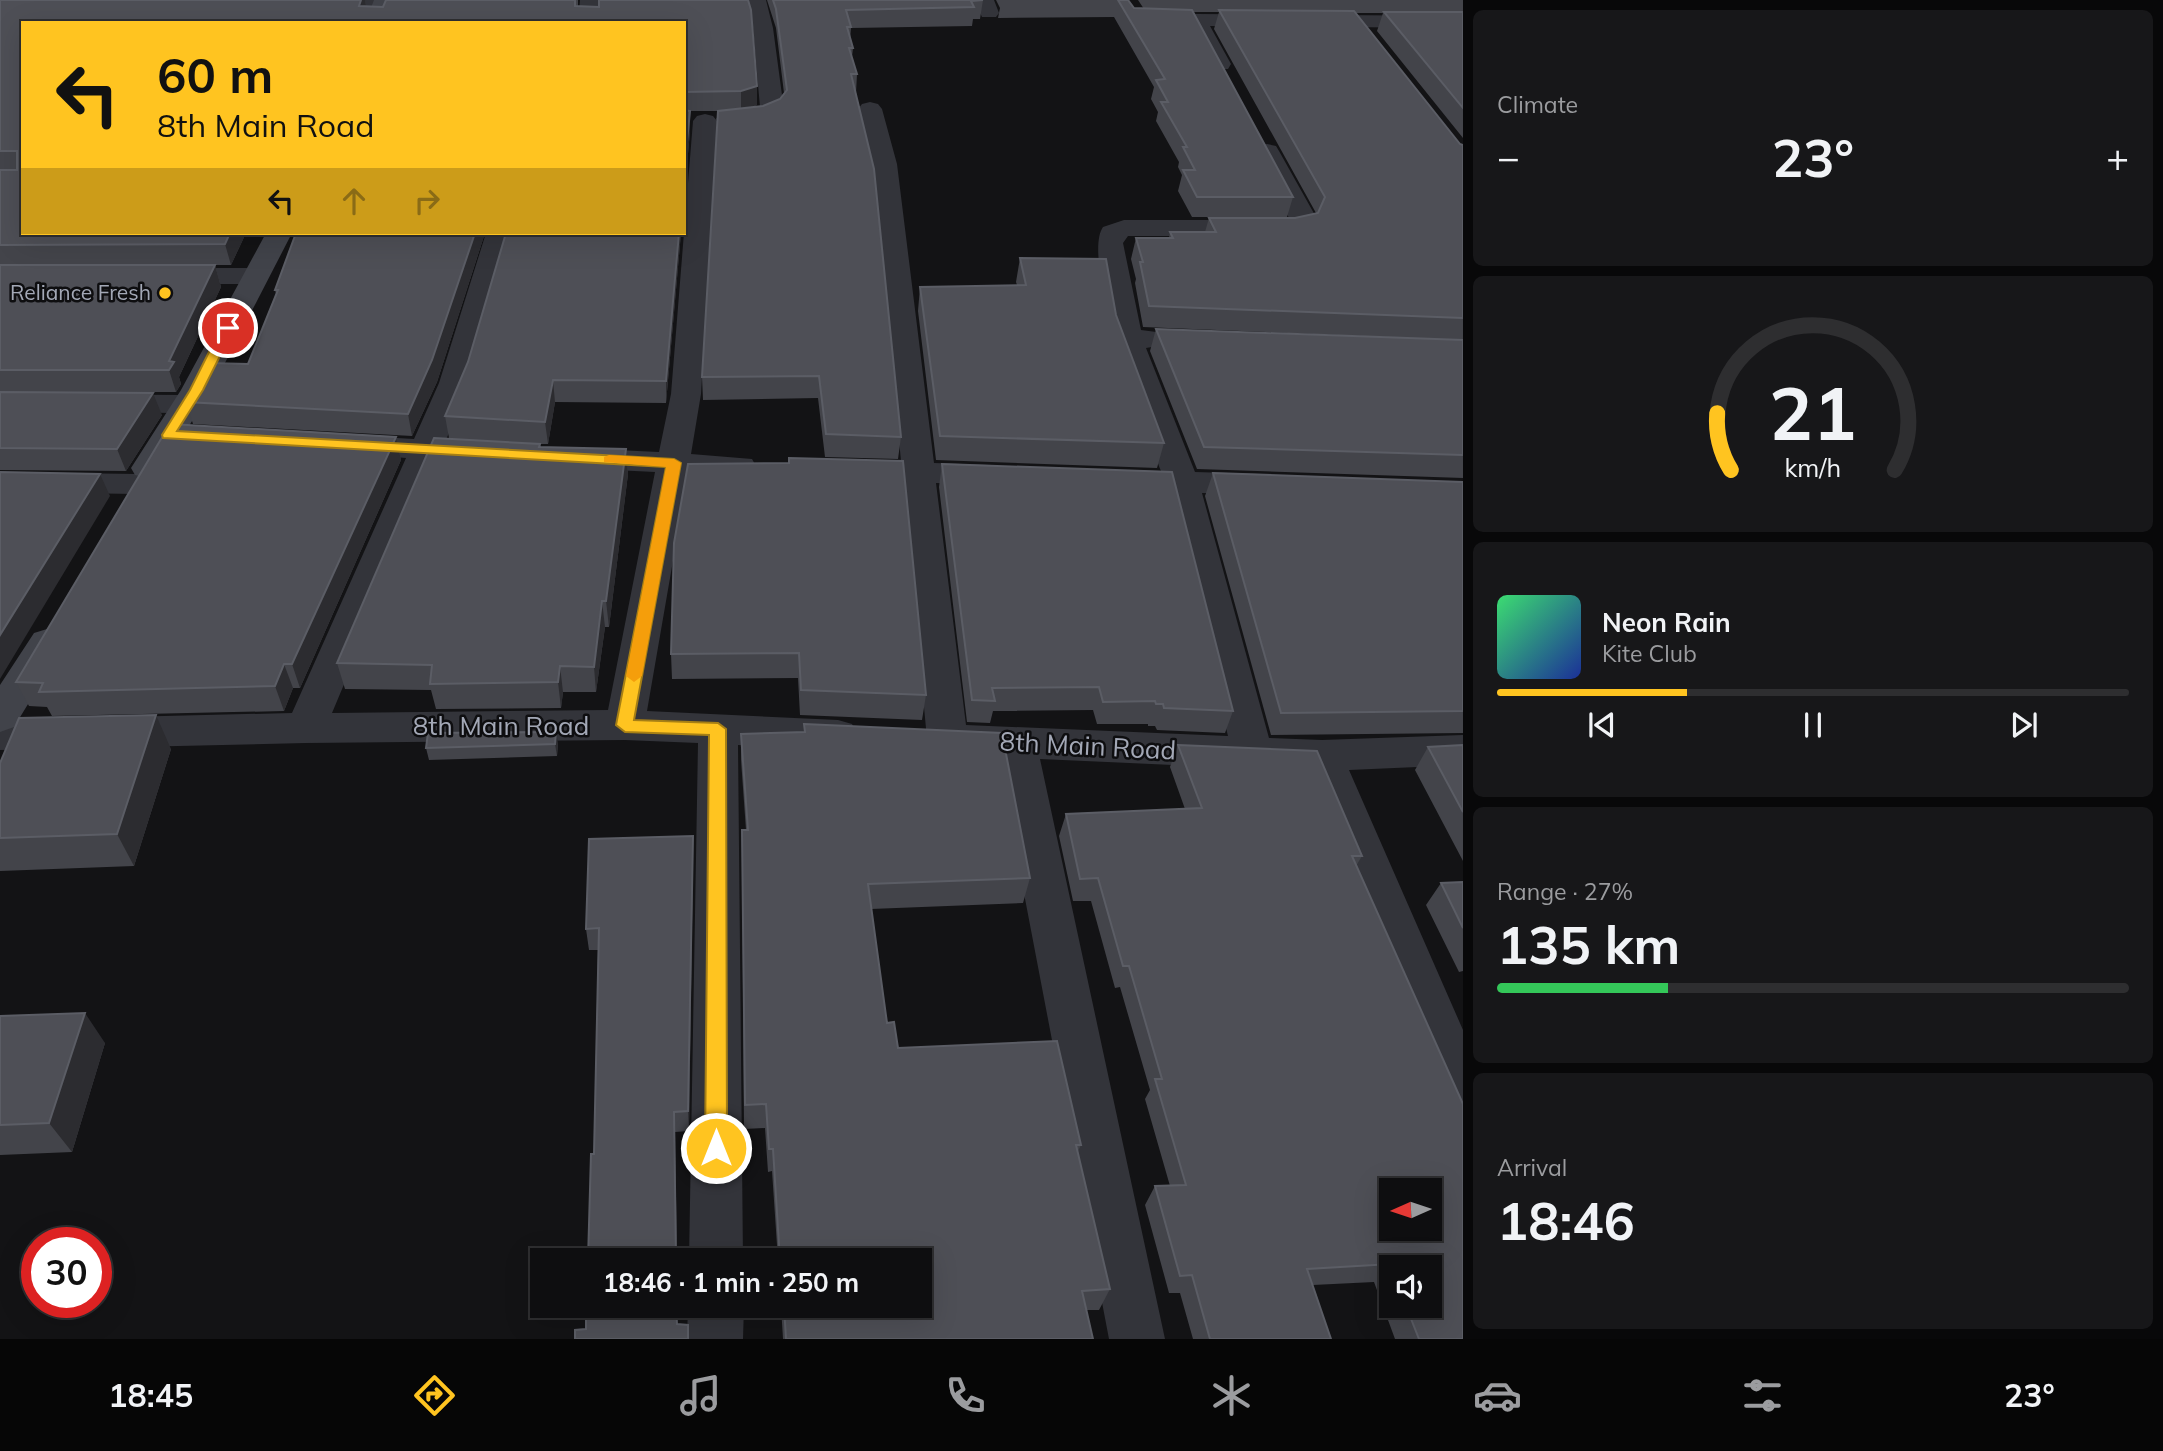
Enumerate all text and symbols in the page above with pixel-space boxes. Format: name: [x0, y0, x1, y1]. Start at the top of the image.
text: 60 m: [157, 44, 273, 105]
icon: left: [42, 49, 133, 140]
text: Climate: [1497, 90, 1578, 119]
text: 8th Main Road: [157, 105, 374, 145]
text: 23°: [1772, 125, 1854, 190]
text: −: [1497, 133, 1520, 181]
text: +: [2106, 133, 2129, 181]
icon: left: [262, 182, 300, 220]
icon: ahead: [335, 182, 373, 220]
icon: right: [408, 182, 446, 220]
place label: Reliance Fresh: [10, 279, 151, 305]
marker: Reliance Fresh: [157, 285, 173, 301]
pin: [198, 298, 258, 358]
icon: arrive: [209, 309, 247, 347]
text: 21: [1769, 367, 1857, 458]
text: km/h: [1785, 451, 1841, 482]
text: Neon Rain: [1602, 606, 1731, 639]
text: Kite Club: [1602, 639, 1697, 668]
icon: previous: [1583, 706, 1621, 744]
icon: pause: [1794, 706, 1832, 744]
icon: next: [2005, 706, 2043, 744]
street label: 8th Main Road: [413, 709, 589, 742]
street label: 8th Main Road: [999, 724, 1177, 767]
text: Range · 27%: [1497, 877, 1633, 906]
text: 135 km: [1497, 912, 1680, 977]
position arrow: [679, 1111, 753, 1185]
text: Arrival: [1497, 1153, 1567, 1182]
north arrow: [1379, 1178, 1442, 1241]
map controls: [1379, 1178, 1442, 1318]
text: 18:46: [1497, 1188, 1635, 1253]
speed limit sign: 30: [21, 1227, 112, 1318]
button: sound: [1379, 1255, 1442, 1318]
text: 18:46 · 1 min · 250 m: [603, 1266, 859, 1299]
icon: directions: [410, 1371, 459, 1420]
icon: music: [676, 1371, 725, 1420]
icon: phone: [941, 1371, 990, 1420]
icon: climate: [1207, 1371, 1256, 1420]
icon: car: [1473, 1371, 1522, 1420]
icon: filters: [1738, 1371, 1787, 1420]
text: 18:45: [108, 1375, 193, 1415]
text: 23°: [2004, 1375, 2055, 1415]

